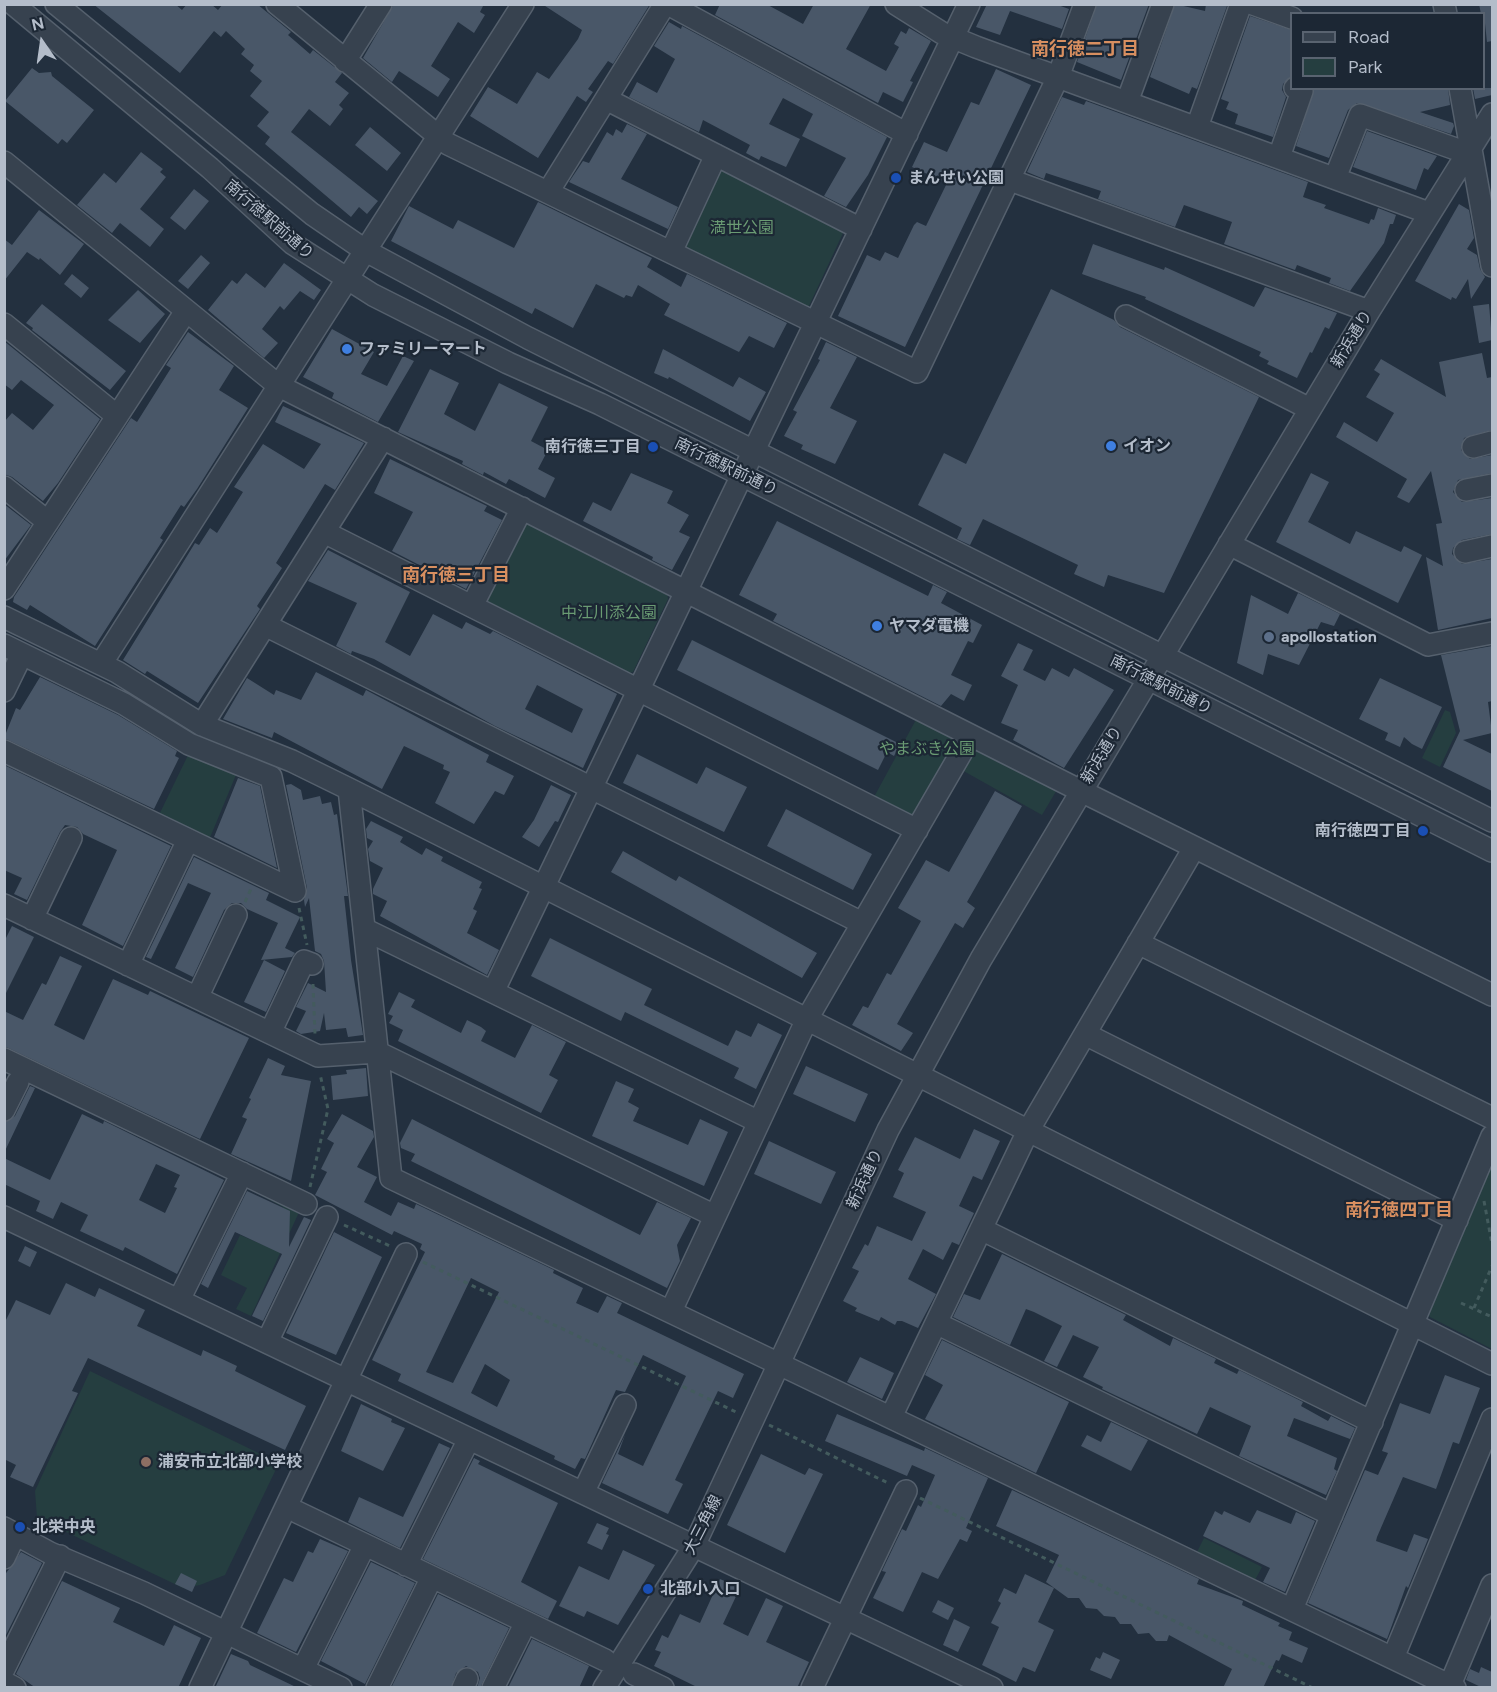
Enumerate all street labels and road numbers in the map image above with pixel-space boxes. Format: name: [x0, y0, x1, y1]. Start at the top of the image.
street label: 南行徳駅前通り: [220, 176, 318, 264]
street label: 新浜通り: [1327, 307, 1377, 371]
street label: 南行徳駅前通り: [671, 434, 781, 500]
street label: 南行徳駅前通り: [1107, 651, 1215, 719]
street label: 新浜通り: [1077, 723, 1127, 787]
street label: 新浜通り: [843, 1146, 887, 1212]
street label: 大三角線: [680, 1492, 726, 1558]

